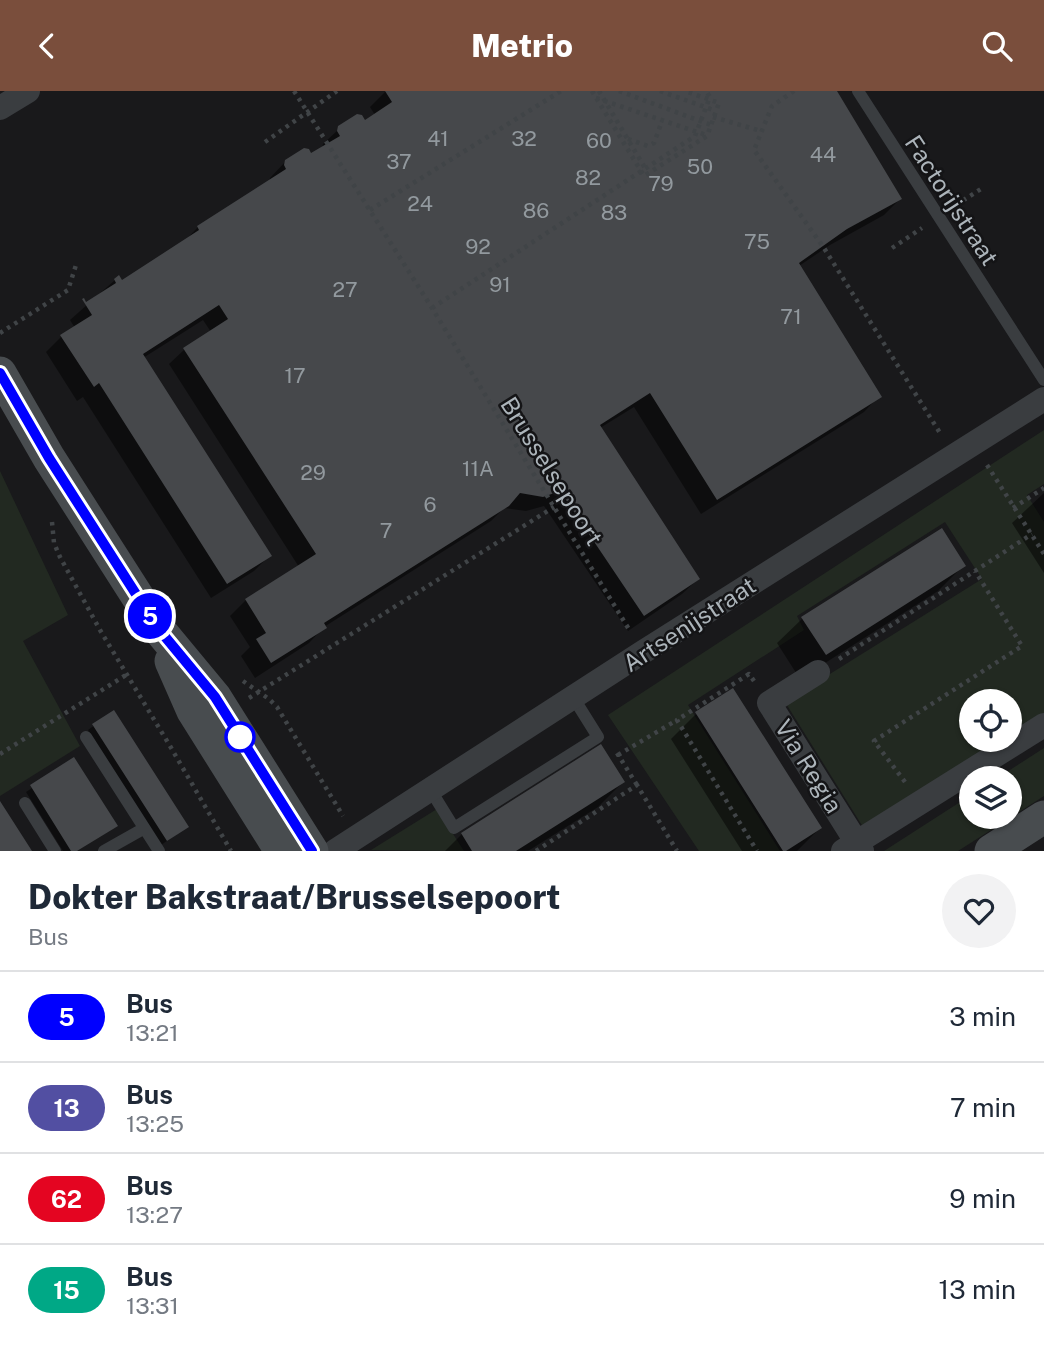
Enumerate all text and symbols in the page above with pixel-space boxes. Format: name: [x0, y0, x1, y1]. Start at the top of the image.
icon: back: [28, 27, 66, 65]
text: Metrio: [471, 27, 573, 64]
icon: search: [978, 27, 1016, 65]
house number: 41: [427, 126, 449, 151]
house number: 32: [511, 126, 537, 151]
house number: 60: [586, 128, 612, 153]
street label: Factorijstraat: [900, 130, 1004, 270]
house number: 44: [810, 142, 836, 167]
house number: 37: [386, 149, 412, 174]
house number: 50: [687, 154, 713, 179]
house number: 82: [575, 165, 601, 190]
house number: 79: [648, 171, 674, 196]
house number: 24: [407, 191, 433, 216]
house number: 86: [523, 198, 549, 223]
house number: 83: [601, 200, 627, 225]
house number: 75: [744, 229, 770, 254]
house number: 92: [465, 234, 491, 259]
house number: 91: [489, 272, 511, 297]
house number: 27: [332, 277, 358, 302]
house number: 71: [780, 304, 802, 329]
house number: 17: [284, 363, 306, 388]
street label: Brusselsepoort: [495, 392, 609, 550]
house number: 11A: [462, 456, 494, 481]
house number: 29: [300, 460, 326, 485]
house number: 6: [423, 492, 437, 517]
house number: 7: [380, 518, 392, 543]
street label: Artsenijstraat: [617, 571, 761, 677]
line badge: 5: [127, 593, 173, 639]
text: 5: [142, 602, 158, 630]
map controls: [959, 689, 1022, 829]
button: locate: [959, 689, 1022, 752]
street label: Via Regia: [769, 714, 849, 818]
unlabelled marker: [225, 722, 255, 752]
button: layers: [959, 766, 1022, 829]
button: heart: [942, 874, 1016, 948]
text: Dokter Bakstraat/Brusselsepoort: [28, 878, 560, 916]
text: Bus: [28, 923, 68, 950]
text: Bus: [126, 988, 173, 1019]
text: 3 min: [949, 1001, 1016, 1032]
text: 5: [58, 1003, 75, 1031]
text: 13:21: [126, 1019, 179, 1046]
text: Bus: [126, 1079, 173, 1110]
text: 7 min: [950, 1092, 1016, 1123]
text: 13: [53, 1094, 80, 1122]
text: 13:25: [126, 1110, 184, 1137]
text: Bus: [126, 1170, 173, 1201]
text: 9 min: [949, 1183, 1016, 1214]
text: 62: [51, 1185, 82, 1213]
text: 13:27: [126, 1201, 183, 1228]
text: Bus: [126, 1261, 173, 1292]
text: 13 min: [939, 1274, 1016, 1305]
text: 15: [53, 1276, 80, 1304]
text: 13:31: [126, 1292, 179, 1319]

